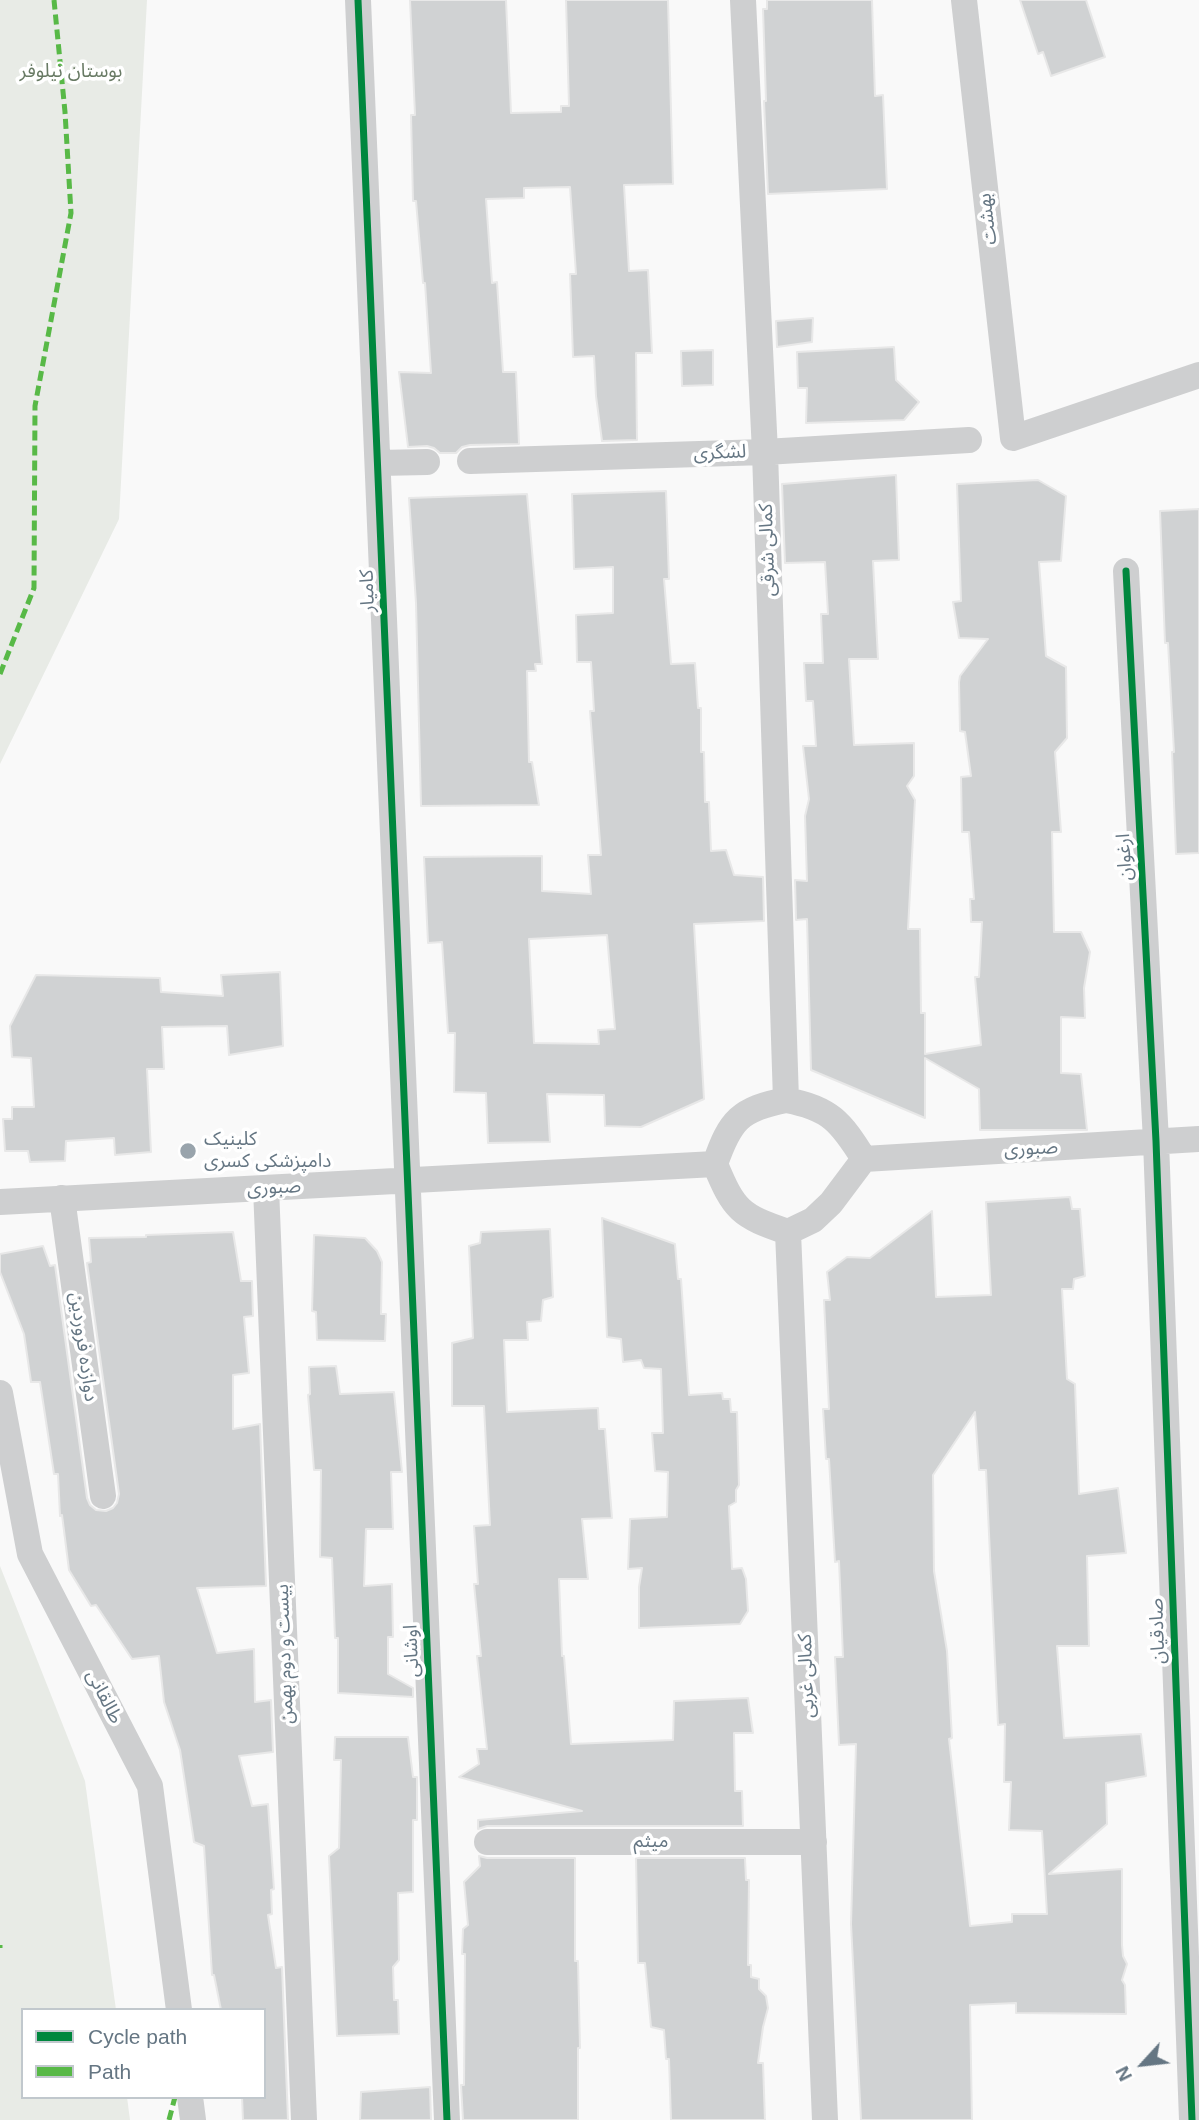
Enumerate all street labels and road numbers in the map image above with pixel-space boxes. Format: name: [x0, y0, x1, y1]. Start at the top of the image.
street label: بهشت: [974, 192, 1002, 246]
street label: لشگری: [693, 441, 747, 465]
street label: کمالی شرقی: [755, 503, 781, 597]
street label: کامیار: [356, 569, 380, 613]
street label: ارغوان: [1112, 833, 1138, 881]
street label: صبوری: [1003, 1136, 1059, 1162]
street label: صبوری: [246, 1175, 302, 1201]
street label: دوازده فروردین: [64, 1291, 102, 1403]
street label: بیست و دوم بهمن: [271, 1584, 299, 1724]
street label: صادقیان: [1145, 1598, 1171, 1664]
street label: اوشانی: [400, 1624, 424, 1678]
street label: کمالی غربی: [794, 1634, 820, 1718]
street label: طالقانی: [81, 1666, 127, 1728]
street label: میثم: [634, 1831, 668, 1853]

